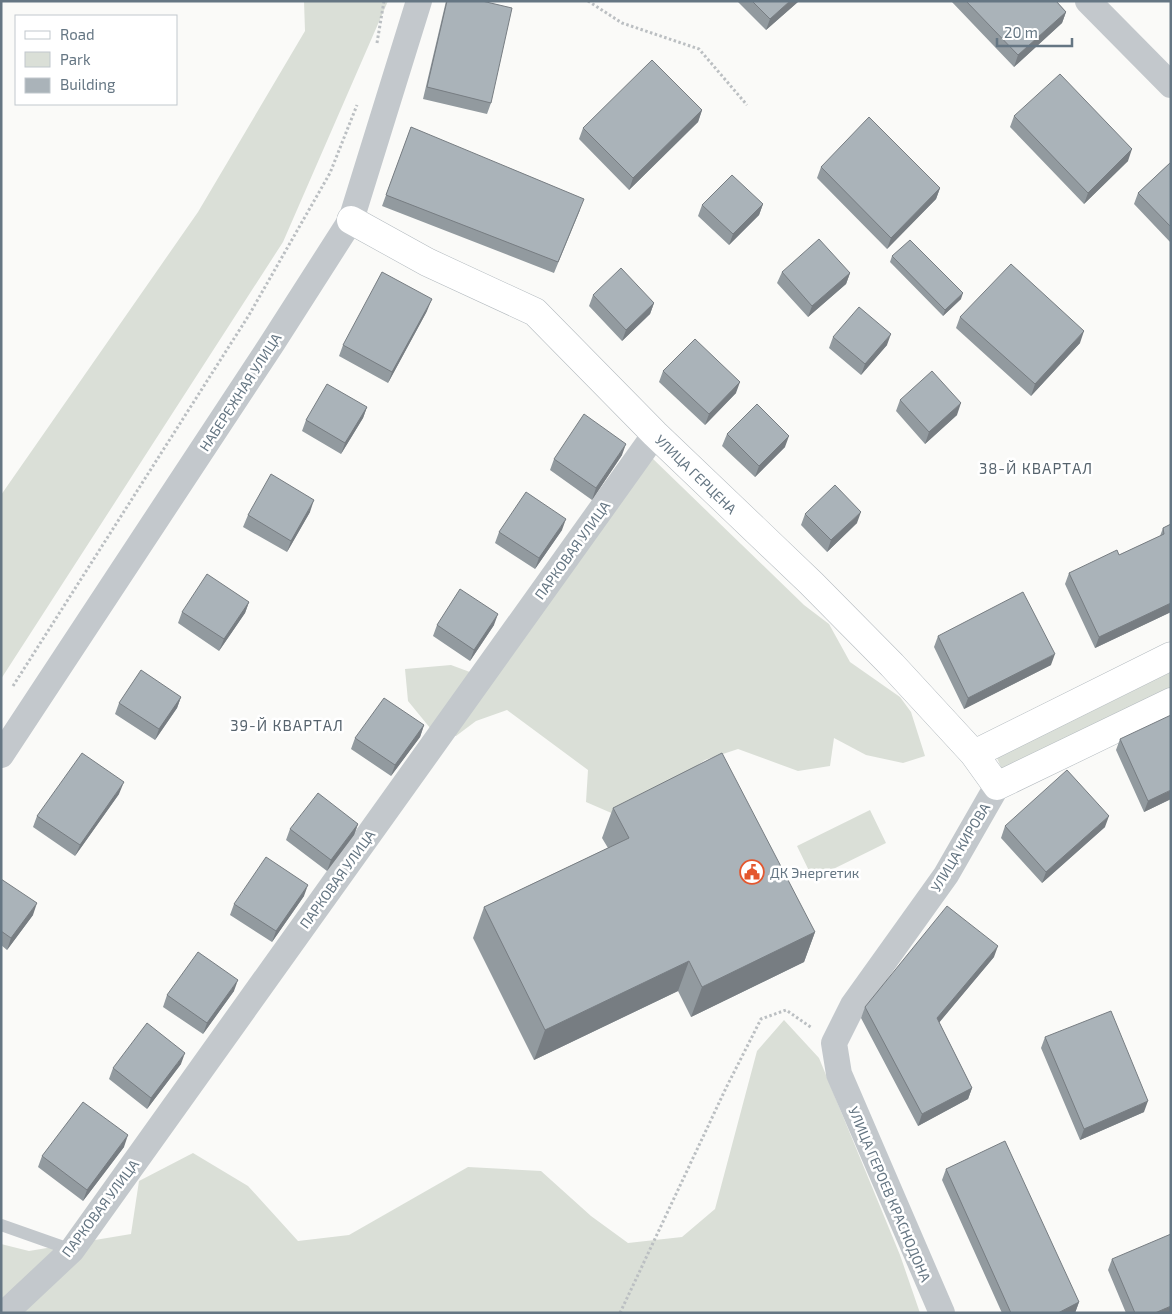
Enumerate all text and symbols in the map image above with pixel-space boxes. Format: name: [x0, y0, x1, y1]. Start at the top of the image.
legend: [15, 15, 178, 105]
scale bar: [997, 15, 1072, 47]
text: 20 m: [1004, 23, 1038, 41]
text: Road: [60, 25, 95, 43]
text: Park: [60, 50, 91, 68]
text: Building: [60, 75, 116, 93]
street label: НАБЕРЕЖНАЯ УЛИЦА: [195, 330, 285, 454]
street label: УЛИЦА ГЕРЦЕНА: [652, 431, 740, 517]
district label: 38-Й КВАРТАЛ: [979, 459, 1093, 477]
street label: ПАРКОВАЯ УЛИЦА: [531, 497, 614, 603]
district label: 39-Й КВАРТАЛ: [230, 716, 344, 734]
street label: УЛИЦА КИРОВА: [927, 799, 993, 895]
street label: ПАРКОВАЯ УЛИЦА: [296, 826, 379, 932]
public building icon: ДК Энергетик: [739, 859, 765, 885]
place label: ДК Энергетик: [770, 864, 860, 881]
street label: УЛИЦА ГЕРОЕВ КРАСНОДОНА: [845, 1104, 935, 1284]
street label: ПАРКОВАЯ УЛИЦА: [58, 1156, 142, 1260]

